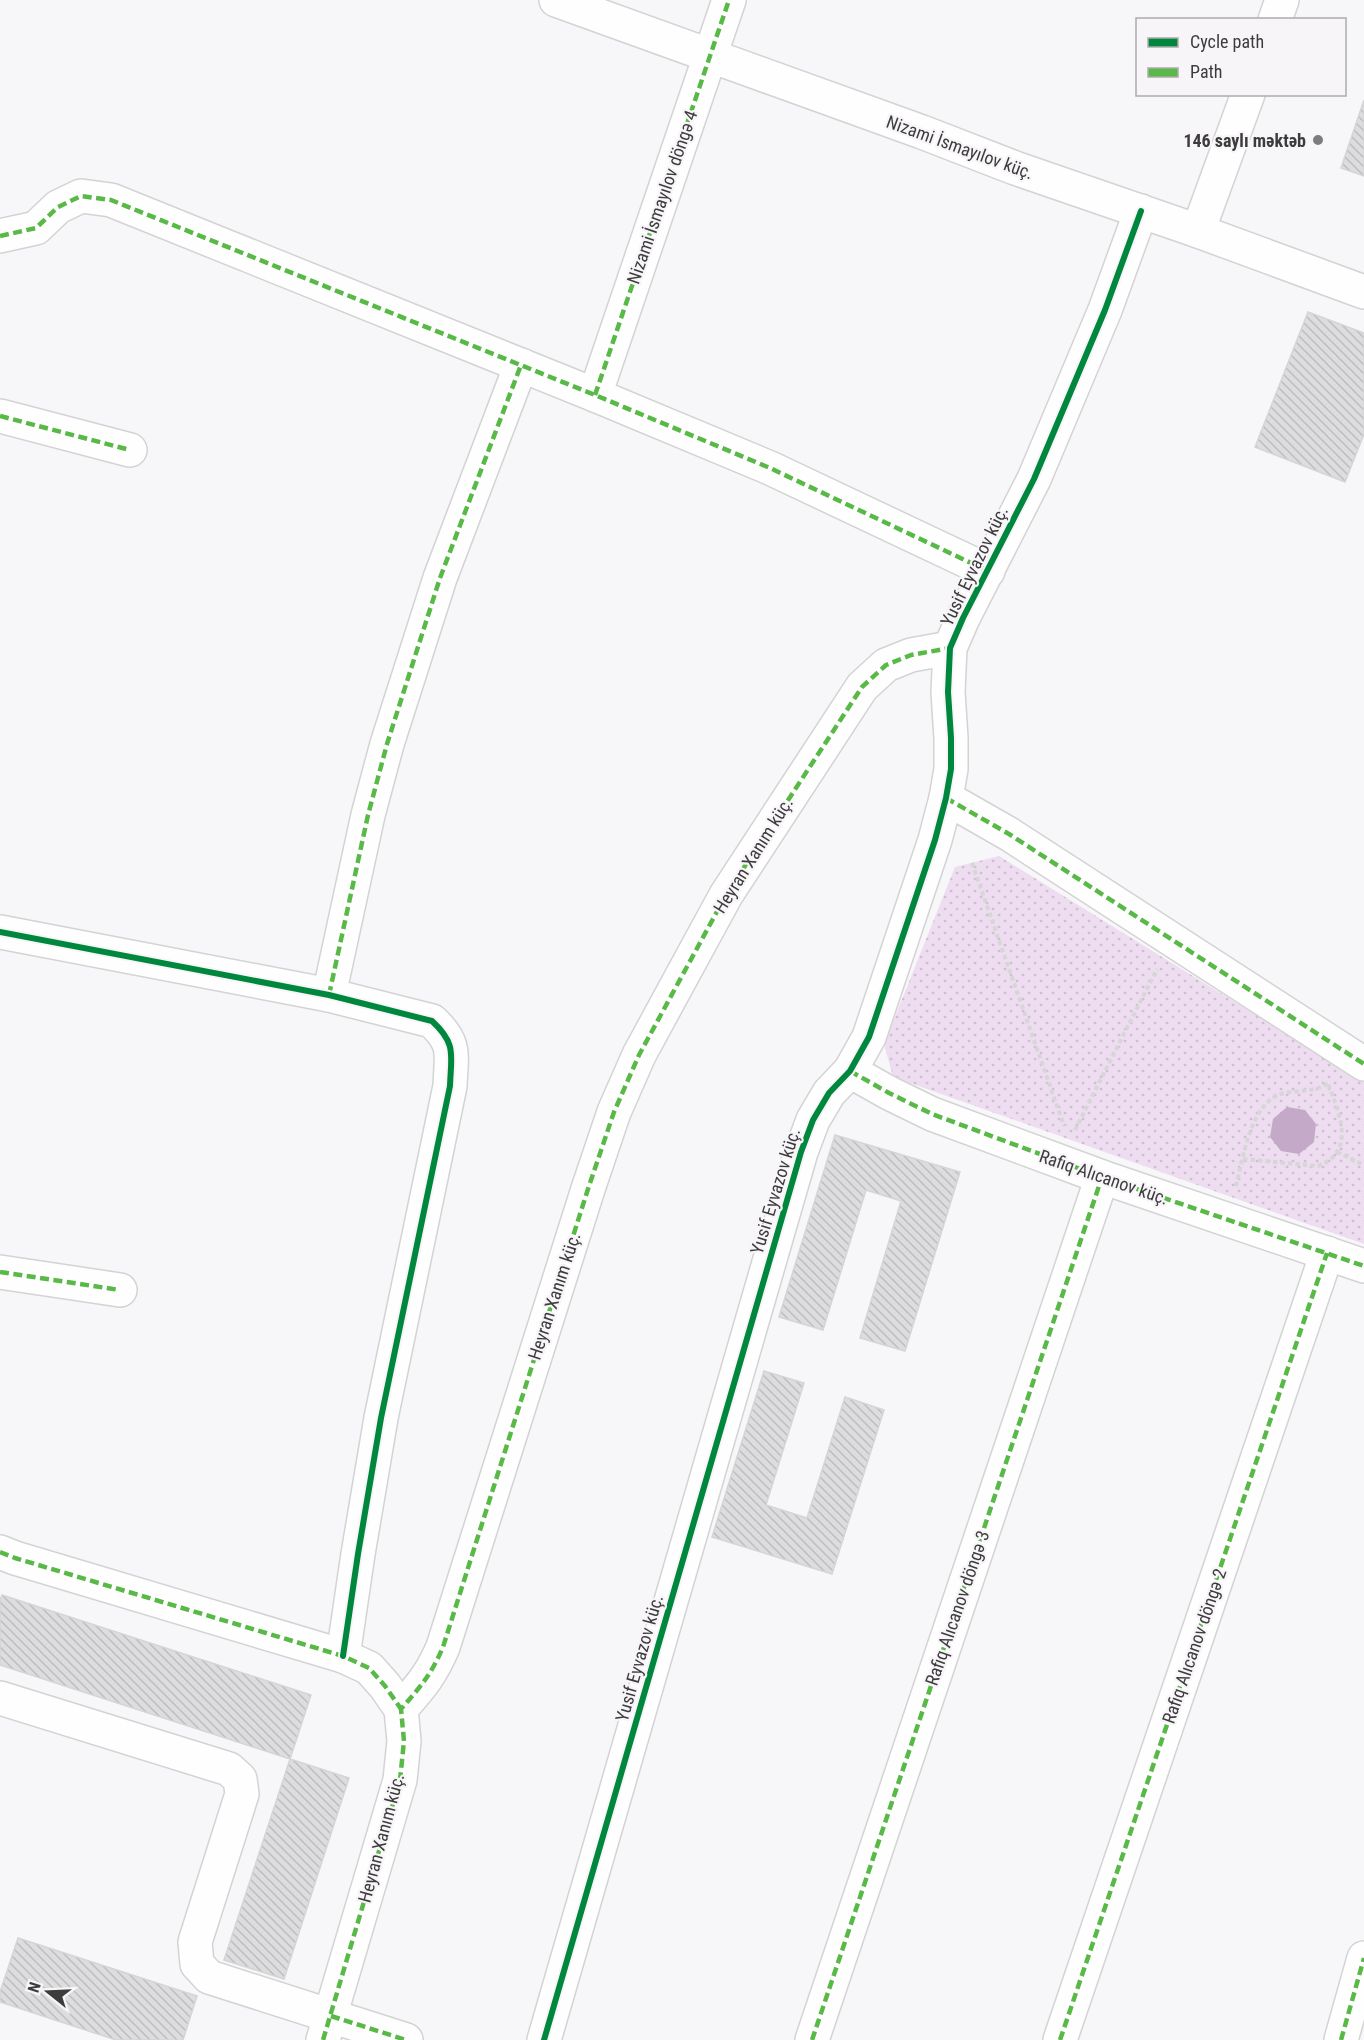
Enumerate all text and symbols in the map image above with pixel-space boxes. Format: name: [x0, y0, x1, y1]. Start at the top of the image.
legend: [1136, 18, 1346, 96]
text: Cycle path: [1190, 31, 1264, 52]
text: Path: [1190, 61, 1223, 82]
street label: Nizami İsmayılov döngə 4: [622, 107, 702, 286]
street label: Nizami İsmayılov küç.: [884, 111, 1036, 183]
place label: 146 saylı məktəb: [1183, 130, 1306, 151]
marker: 146 saylı məktəb: [1311, 133, 1325, 147]
street label: Yusif Eyvazov küç.: [936, 503, 1012, 629]
street label: Heyran Xanım küç.: [709, 793, 797, 917]
street label: Yusif Eyvazov küç.: [746, 1125, 804, 1257]
street label: Rafiq Alıcanov küç.: [1037, 1145, 1171, 1209]
street label: Heyran Xanım küç.: [524, 1230, 584, 1362]
street label: Rafiq Alıcanov döngə 3: [921, 1528, 993, 1688]
street label: Rafiq Alıcanov döngə 2: [1158, 1566, 1230, 1726]
street label: Yusif Eyvazov küç.: [611, 1592, 667, 1724]
street label: Heyran Xanım küç.: [354, 1771, 408, 1905]
north arrow: [18, 1962, 78, 2022]
text: N: [24, 1980, 45, 1995]

